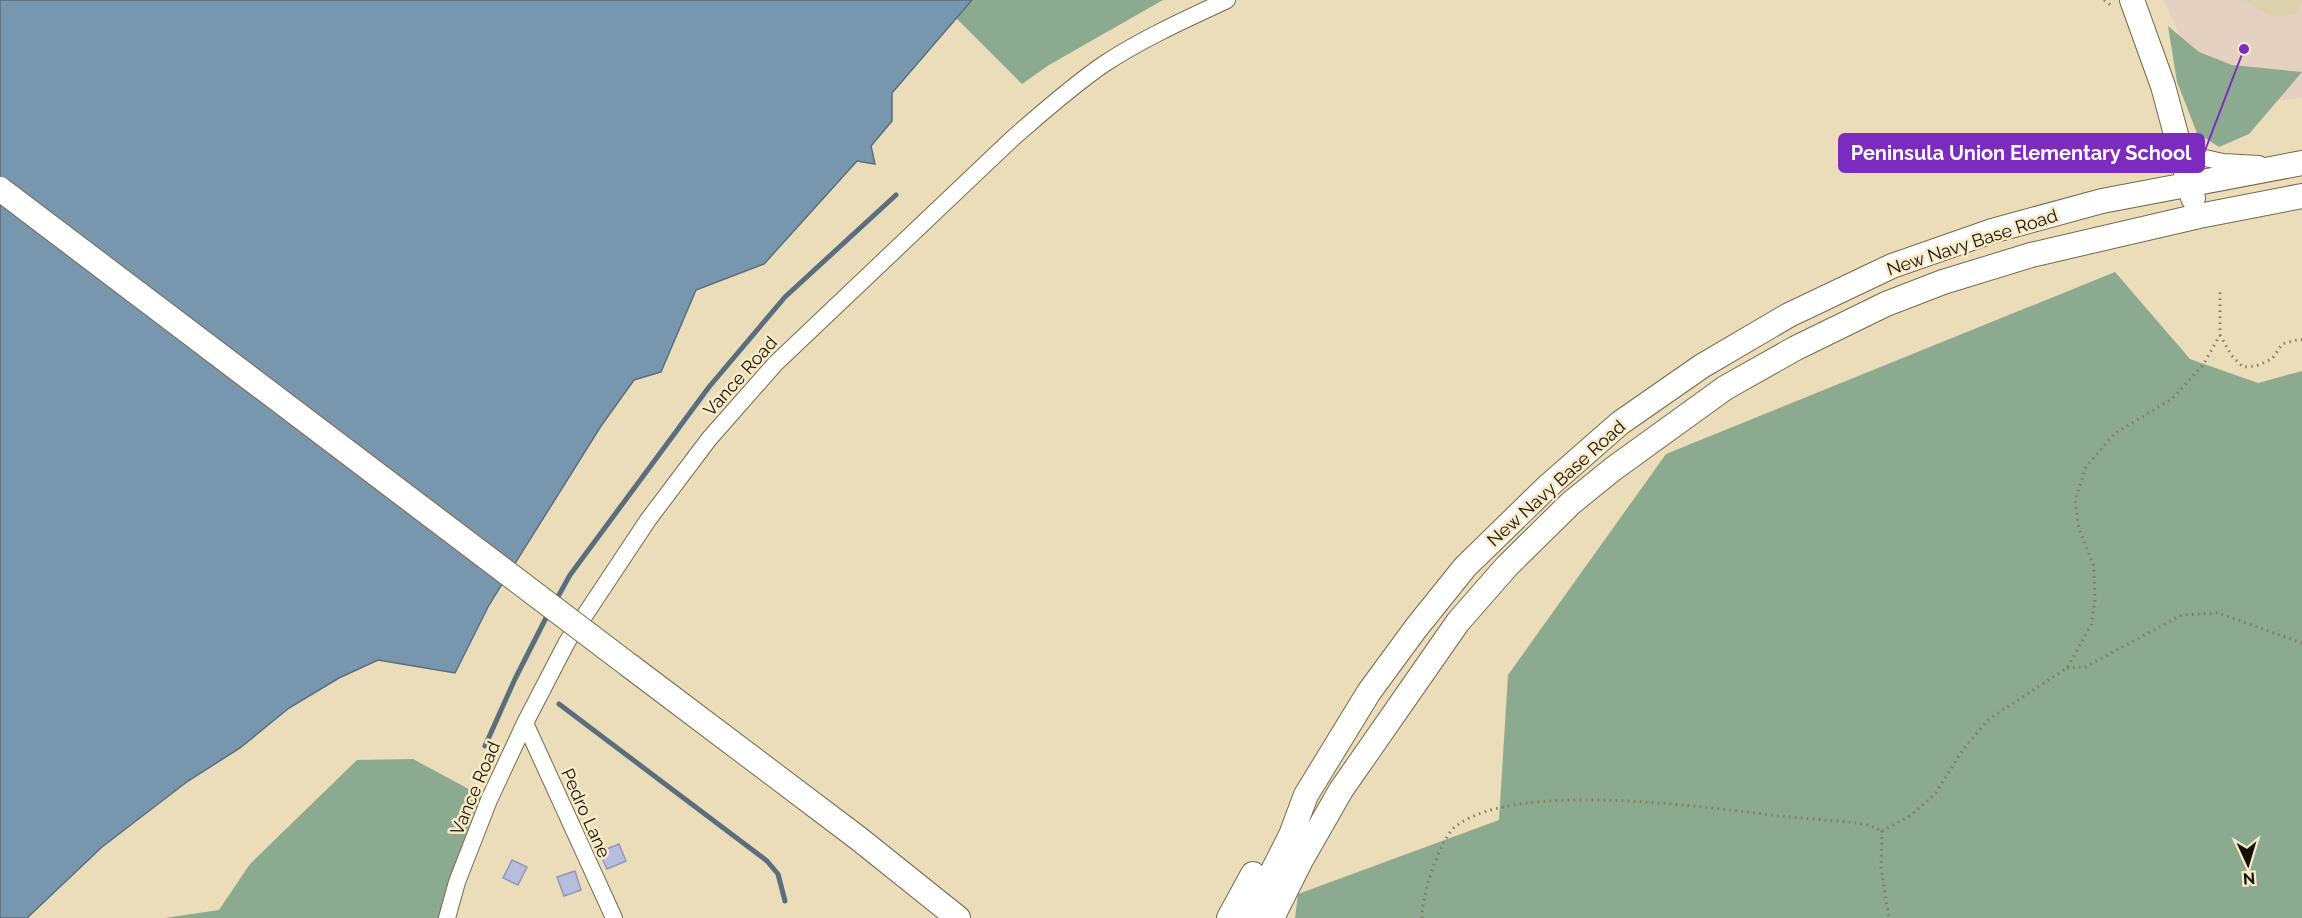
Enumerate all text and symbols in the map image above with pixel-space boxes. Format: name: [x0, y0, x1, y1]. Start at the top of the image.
callout: Peninsula Union Elementary School: [1839, 134, 2204, 172]
text: Peninsula Union Elementary School: [1851, 141, 2192, 165]
street label: New Navy Base Road: [1884, 204, 2060, 280]
street label: Vance Road: [699, 332, 781, 420]
street label: New Navy Base Road: [1483, 416, 1629, 550]
street label: Vance Road: [446, 738, 504, 838]
street label: Pedro Lane: [557, 765, 615, 861]
north arrow: [2218, 834, 2278, 894]
text: N: [2242, 869, 2256, 888]

